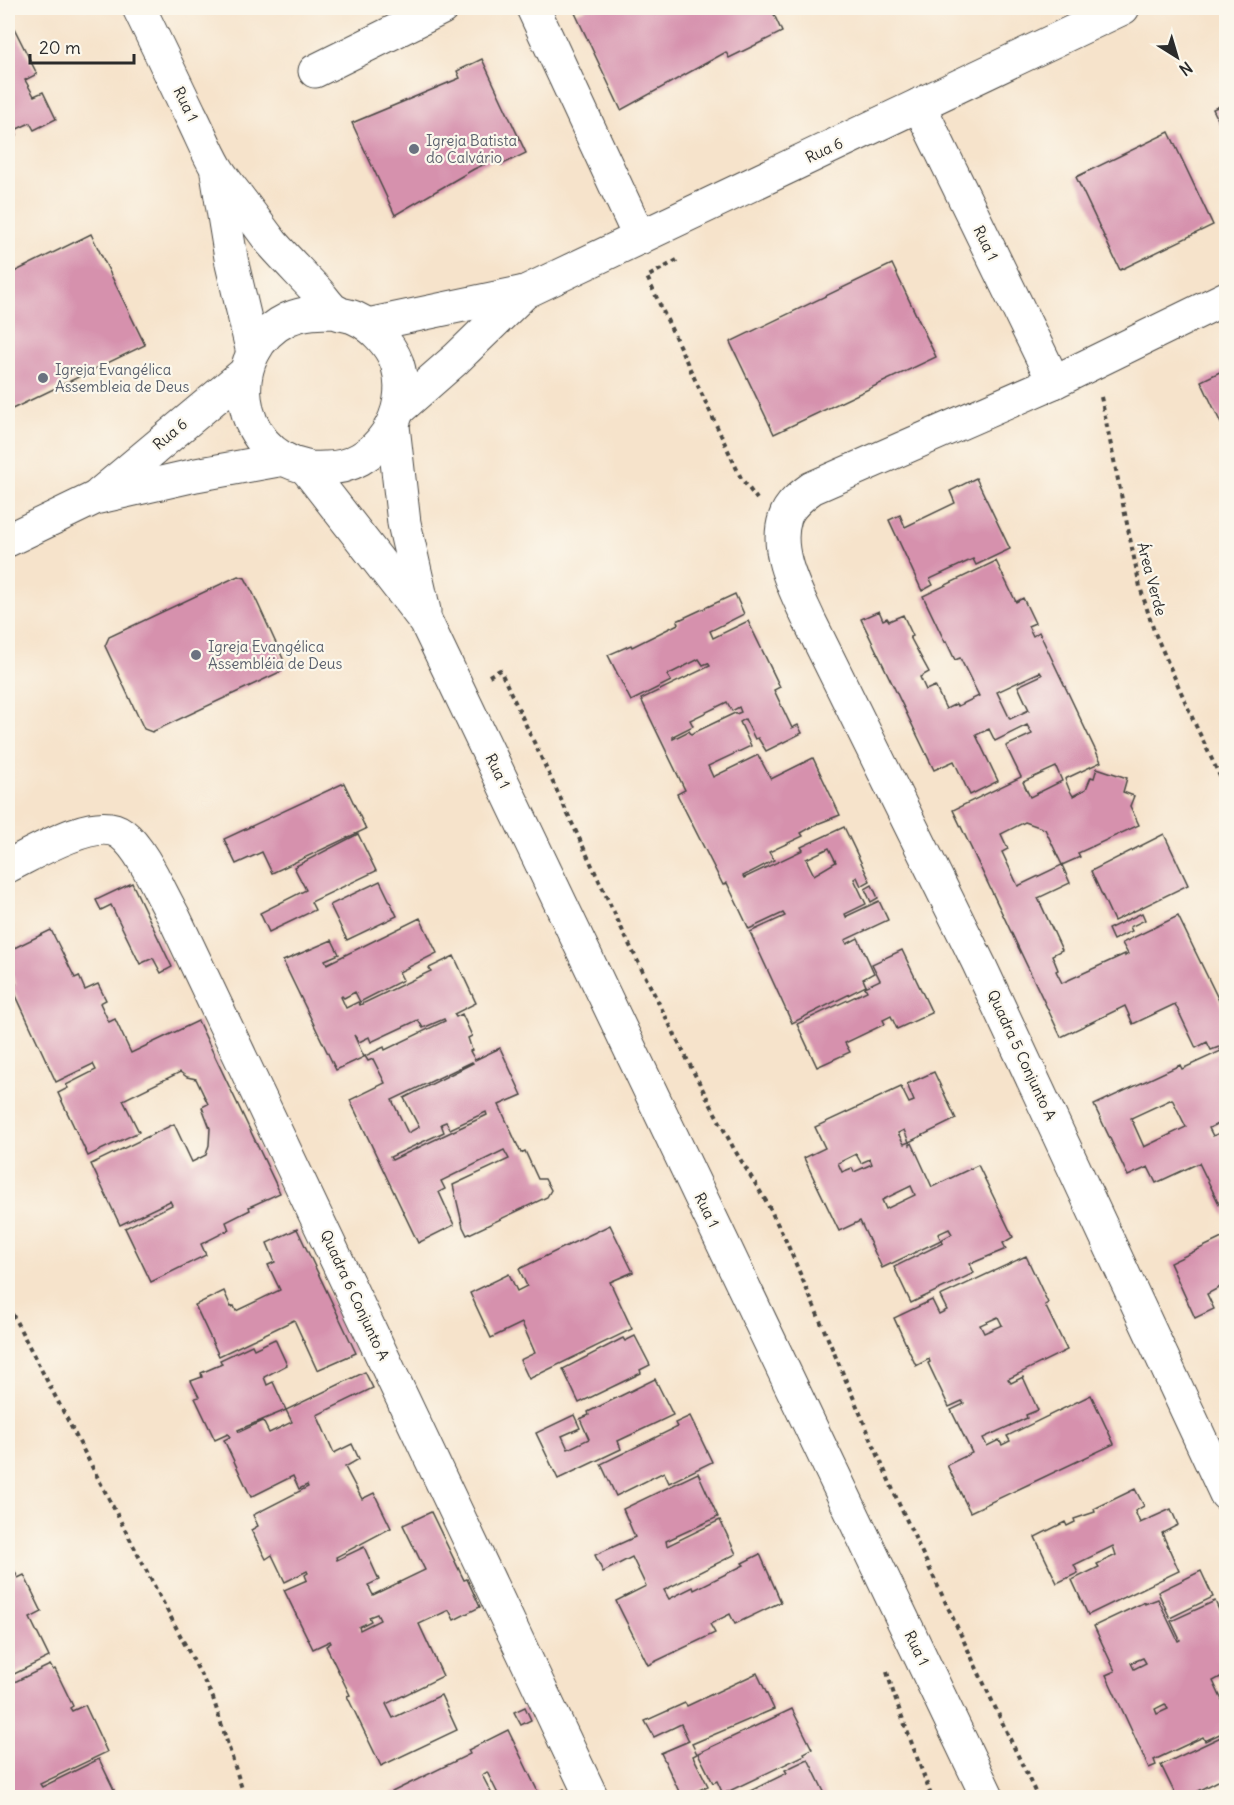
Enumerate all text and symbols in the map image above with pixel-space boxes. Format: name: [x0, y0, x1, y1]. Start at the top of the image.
scale bar: [30, 27, 134, 65]
north arrow: [1147, 27, 1207, 87]
text: 20 m: [39, 36, 81, 59]
text: N: [1176, 58, 1196, 80]
street label: Rua 1: [170, 84, 202, 124]
place label: Igreja Batista do Calvário: [426, 131, 518, 167]
street label: Rua 6: [802, 133, 846, 167]
marker: Igreja Batista do Calvário: [407, 142, 421, 156]
street label: Rua 1: [970, 223, 1002, 263]
place label: Igreja Evangélica Assembleia de Deus: [55, 360, 190, 396]
marker: Igreja Evangélica Assembleia de Deus: [36, 371, 50, 385]
street label: Rua 6: [149, 414, 191, 454]
street label: Área Verde: [1133, 540, 1171, 618]
place label: Igreja Evangélica Assembléia de Deus: [208, 637, 343, 673]
marker: Igreja Evangélica Assembléia de Deus: [189, 648, 203, 662]
street label: Rua 1: [482, 751, 514, 791]
street label: Quadra 5 Conjunto A: [983, 987, 1061, 1124]
street label: Rua 1: [691, 1190, 723, 1230]
street label: Quadra 6 Conjunto A: [316, 1227, 394, 1364]
street label: Rua 1: [901, 1628, 933, 1668]

